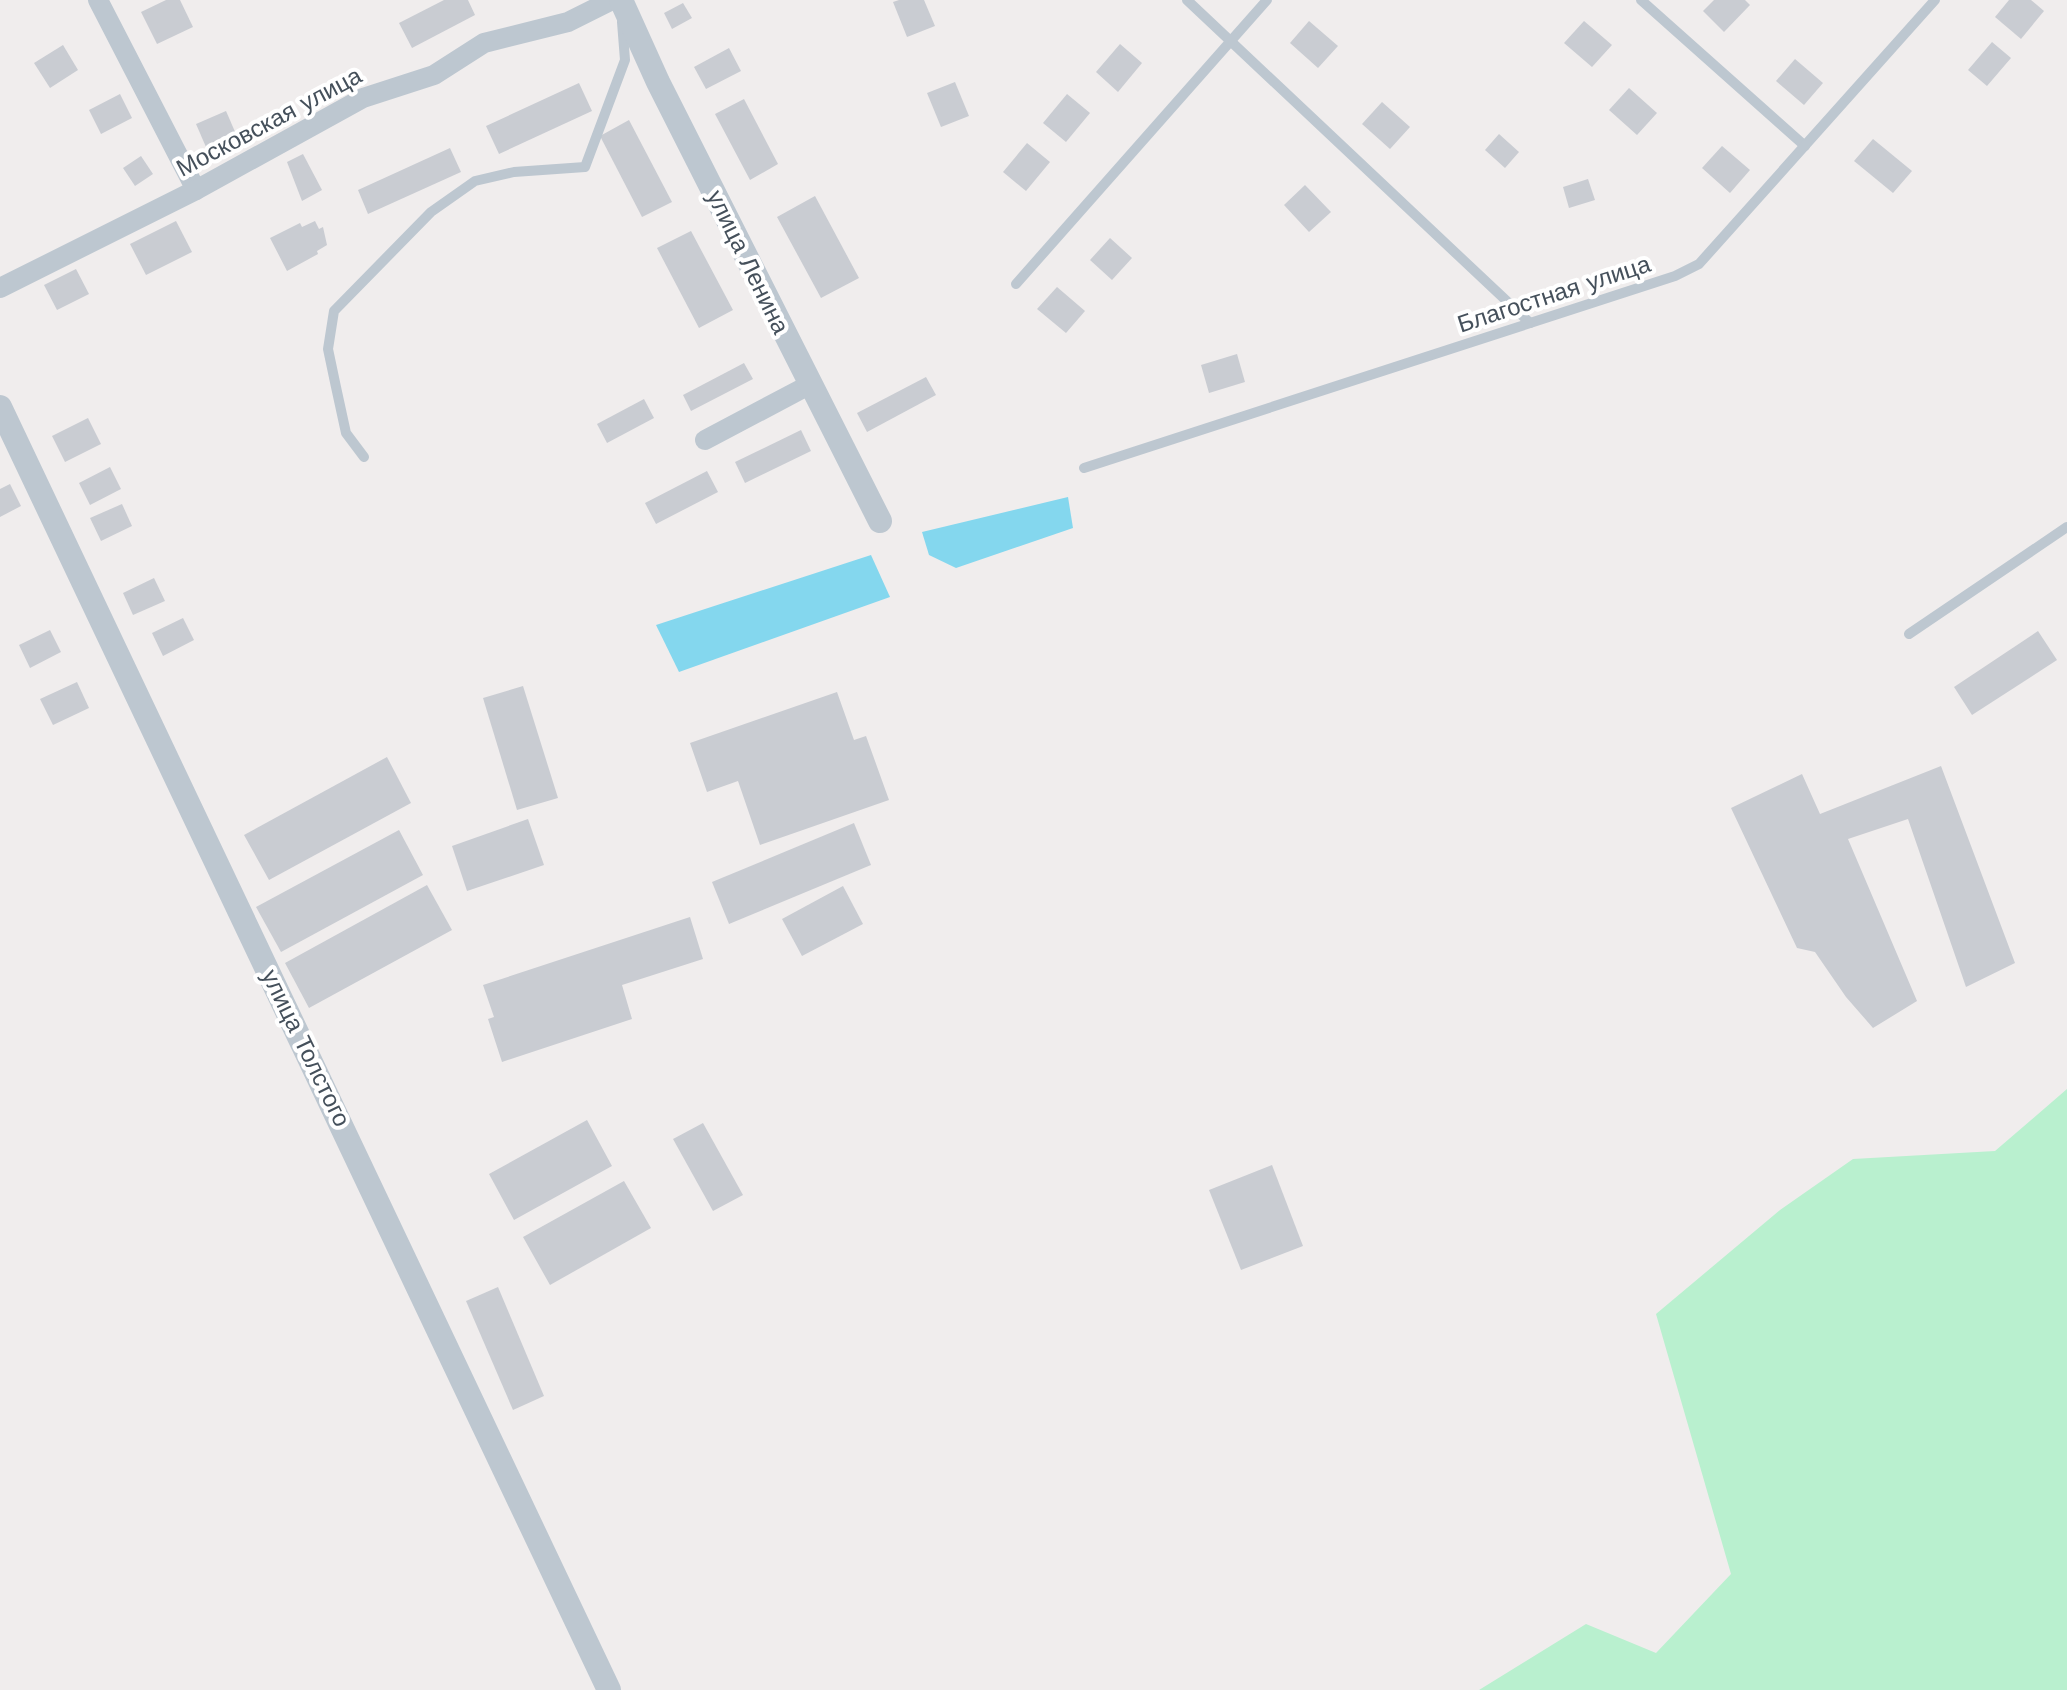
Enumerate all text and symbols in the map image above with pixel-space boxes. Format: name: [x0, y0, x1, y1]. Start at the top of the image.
street label: Московская улица: [172, 61, 367, 183]
street label: улица Ленина: [701, 186, 795, 339]
street label: Благостная улица: [1454, 249, 1655, 338]
street label: улица Толстого: [256, 965, 356, 1131]

